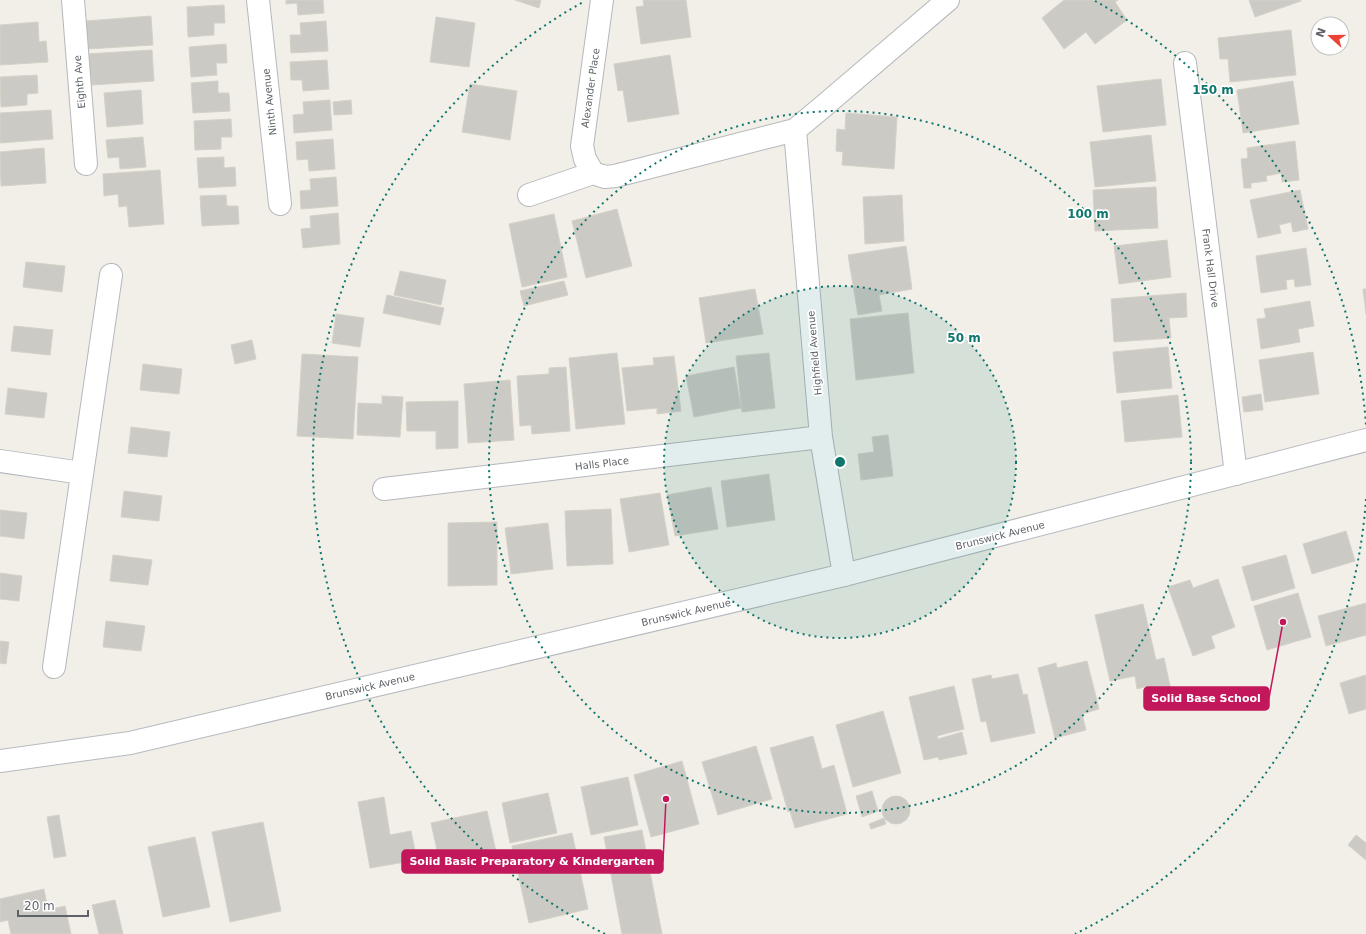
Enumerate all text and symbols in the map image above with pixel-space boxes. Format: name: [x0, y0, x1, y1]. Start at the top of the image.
north arrow: [1310, 16, 1350, 56]
text: N: [1313, 26, 1329, 39]
street label: Alexander Place: [579, 48, 602, 129]
street label: Eighth Ave: [72, 55, 87, 109]
street label: Ninth Avenue: [261, 68, 278, 136]
text: 150 m: [1192, 83, 1234, 97]
text: 100 m: [1067, 207, 1109, 221]
street label: Frank Hall Drive: [1200, 228, 1221, 308]
street label: Highfield Avenue: [805, 310, 824, 396]
text: 50 m: [947, 331, 981, 345]
street label: Halls Place: [574, 455, 630, 472]
centre of rings: [833, 455, 847, 469]
street label: Brunswick Avenue: [954, 519, 1046, 552]
street label: Brunswick Avenue: [640, 597, 732, 628]
street label: Brunswick Avenue: [324, 671, 416, 702]
callout: Solid Base School: [1144, 687, 1269, 710]
text: Solid Base School: [1151, 692, 1261, 705]
callout: Solid Basic Preparatory & Kindergarten: [402, 850, 663, 873]
text: Solid Basic Preparatory & Kindergarten: [409, 855, 655, 868]
scale bar: [18, 892, 88, 918]
text: 20 m: [24, 899, 55, 913]

